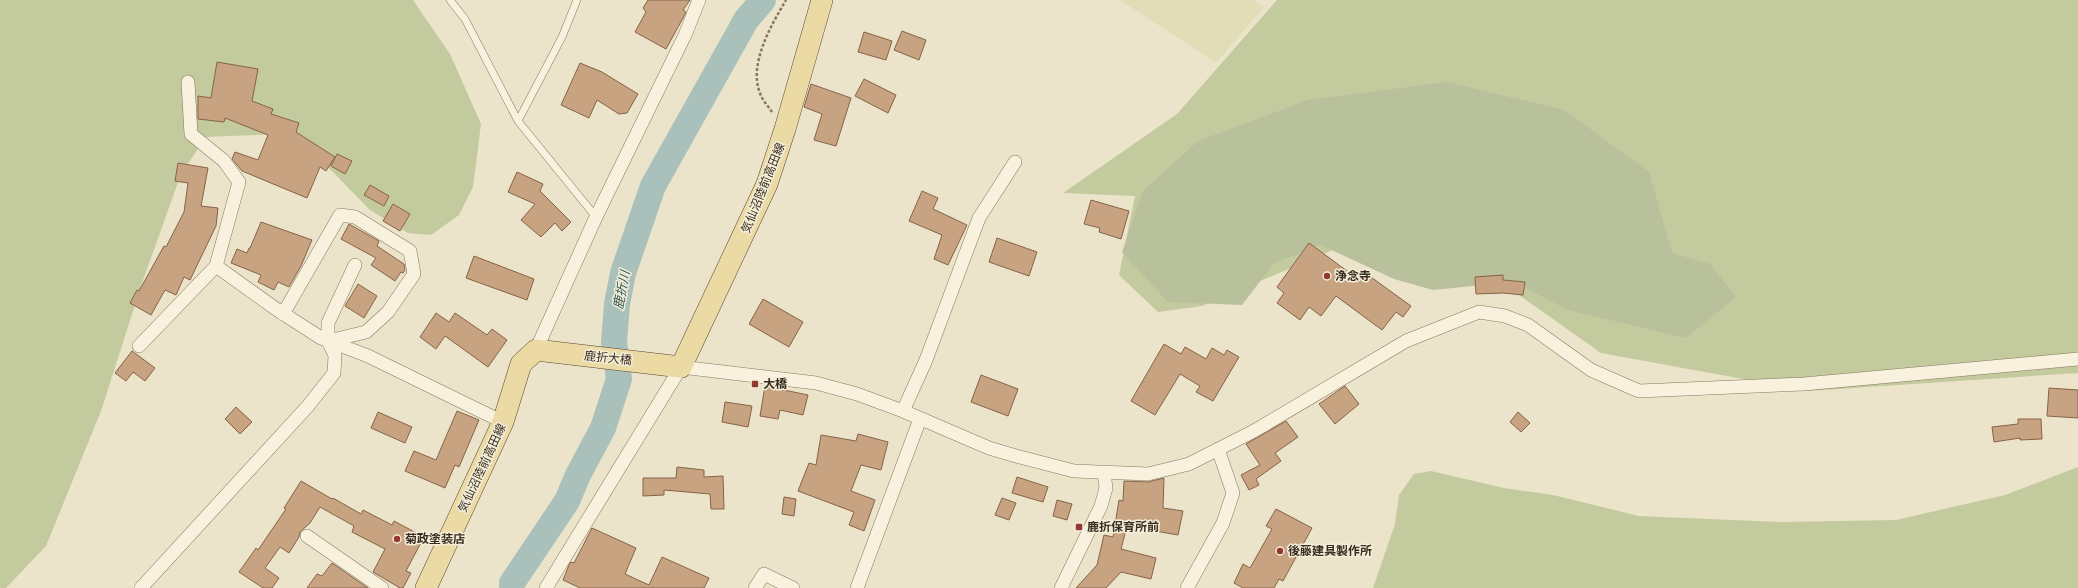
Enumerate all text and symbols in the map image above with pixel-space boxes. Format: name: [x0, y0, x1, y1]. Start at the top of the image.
street label: 気仙沼陸前高田線: [738, 140, 787, 235]
water label: 鹿折川: [609, 267, 634, 311]
place label: 浄念寺: [1335, 268, 1371, 283]
marker: 浄念寺: [1322, 271, 1332, 281]
street label: 鹿折大橋: [583, 348, 633, 367]
place label: 大橋: [763, 376, 788, 391]
marker: 大橋: [750, 379, 760, 389]
street label: 気仙沼陸前高田線: [454, 421, 509, 514]
place label: 鹿折保育所前: [1087, 519, 1159, 534]
marker: 鹿折保育所前: [1074, 522, 1084, 532]
place label: 菊政塗装店: [405, 531, 465, 546]
marker: 菊政塗装店: [392, 534, 402, 544]
place label: 後藤建具製作所: [1288, 543, 1372, 558]
marker: 後藤建具製作所: [1275, 546, 1285, 556]

